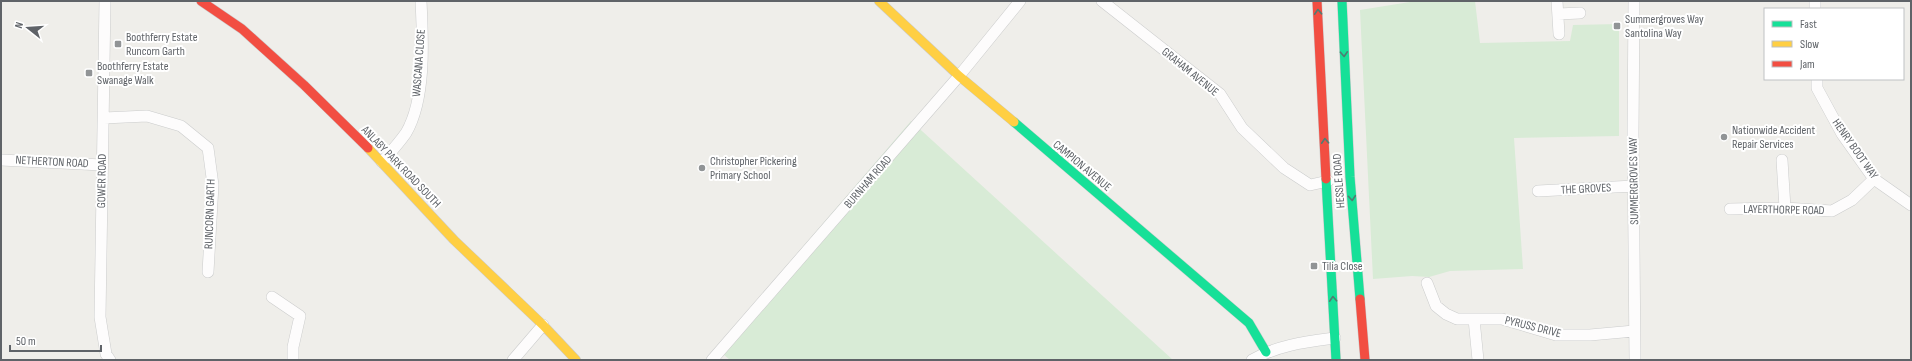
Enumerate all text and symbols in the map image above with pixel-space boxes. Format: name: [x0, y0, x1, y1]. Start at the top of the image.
north arrow: [8, 8, 48, 48]
legend: [1764, 8, 1904, 80]
one-way arrow: [1313, 9, 1322, 15]
place label: Summergroves Way Santolina Way: [1625, 12, 1704, 41]
text: Fast: [1800, 17, 1817, 32]
text: N: [12, 20, 26, 30]
marker: Summergroves Way Santolina Way: [1612, 21, 1622, 31]
street label: WASCANA CLOSE: [409, 29, 429, 97]
place label: Boothferry Estate Runcorn Garth: [126, 30, 198, 59]
text: Slow: [1800, 37, 1819, 52]
marker: Boothferry Estate Runcorn Garth: [113, 39, 123, 49]
street label: GRAHAM AVENUE: [1158, 44, 1222, 100]
one-way arrow: [1340, 51, 1349, 57]
text: Jam: [1799, 57, 1815, 72]
place label: Boothferry Estate Swanage Walk: [97, 59, 169, 88]
marker: Boothferry Estate Swanage Walk: [84, 68, 94, 78]
street label: HENRY BOOT WAY: [1829, 116, 1881, 182]
street label: ANLABY PARK ROAD SOUTH: [357, 122, 444, 211]
place label: Nationwide Accident Repair Services: [1732, 123, 1816, 152]
marker: Nationwide Accident Repair Services: [1719, 132, 1729, 142]
street label: CAMPION AVENUE: [1050, 137, 1114, 195]
street label: SUMMERGROVES WAY: [1626, 137, 1642, 225]
one-way arrow: [1321, 138, 1330, 144]
street label: BURNHAM ROAD: [841, 152, 895, 212]
street label: NETHERTON ROAD: [15, 153, 89, 171]
street label: HESSLE ROAD: [1330, 153, 1348, 209]
street label: GOWER ROAD: [94, 154, 110, 208]
place label: Christopher Pickering Primary School: [710, 154, 797, 183]
marker: Christopher Pickering Primary School: [697, 163, 707, 173]
street label: RUNCORN GARTH: [201, 179, 219, 249]
street label: THE GROVES: [1560, 180, 1612, 198]
one-way arrow: [1348, 195, 1357, 201]
street label: LAYERTHORPE ROAD: [1743, 202, 1825, 218]
place label: Tilia Close: [1322, 259, 1363, 274]
marker: Tilia Close: [1309, 261, 1319, 271]
one-way arrow: [1329, 296, 1337, 302]
street label: PYRUSS DRIVE: [1503, 313, 1563, 341]
scale bar: [10, 327, 101, 353]
text: 50 m: [16, 334, 36, 349]

